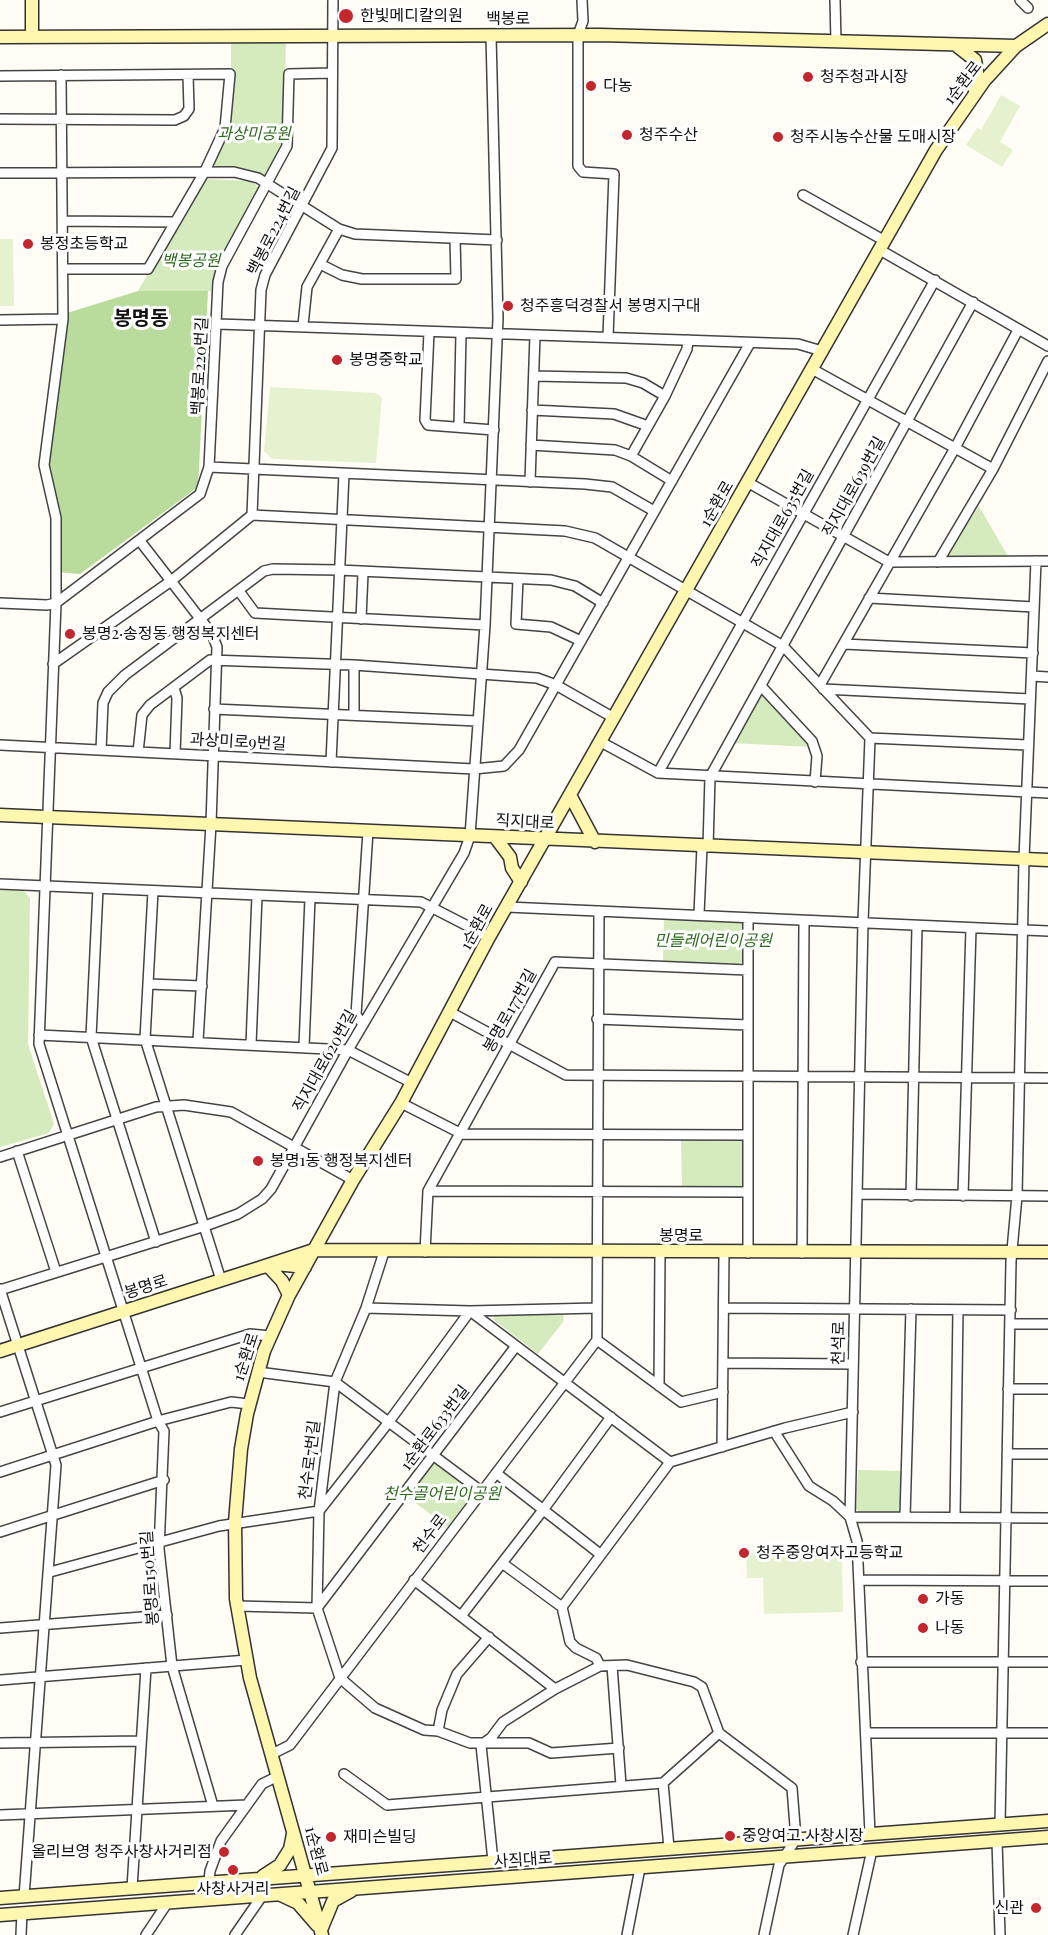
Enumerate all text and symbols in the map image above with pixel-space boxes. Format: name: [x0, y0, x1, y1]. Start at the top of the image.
place label: 한빛메디칼의원: [360, 6, 463, 26]
marker: 한빛메디칼의원: [337, 7, 355, 25]
street label: 백봉로: [486, 9, 530, 29]
street label: 1순환로: [940, 57, 986, 109]
place label: 청주청과시장: [820, 67, 908, 87]
marker: 청주청과시장: [801, 70, 815, 84]
place label: 다농: [603, 76, 632, 96]
marker: 다농: [584, 79, 598, 93]
park label: 과상미공원: [217, 124, 291, 144]
place label: 청주수산: [639, 125, 698, 145]
place label: 청주시농수산물 도매시장: [790, 127, 956, 147]
marker: 청주수산: [620, 128, 634, 142]
marker: 청주시농수산물 도매시장: [771, 130, 785, 144]
street label: 백봉로224번길: [243, 184, 305, 278]
place label: 봉정초등학교: [40, 234, 128, 254]
marker: 봉정초등학교: [21, 237, 35, 251]
park label: 백봉공원: [162, 251, 220, 271]
place label: 청주흥덕경찰서 봉명지구대: [520, 296, 701, 316]
marker: 청주흥덕경찰서 봉명지구대: [501, 299, 515, 313]
district label: 봉명동: [113, 307, 169, 331]
street label: 백봉로220번길: [188, 316, 212, 416]
place label: 봉명중학교: [349, 350, 423, 370]
marker: 봉명중학교: [330, 353, 344, 367]
street label: 직지대로639번길: [818, 433, 890, 541]
street label: 직지대로635번길: [748, 466, 818, 572]
street label: 1순환로: [696, 478, 738, 530]
place label: 봉명2·송정동 행정복지센터: [82, 624, 260, 644]
marker: 봉명2·송정동 행정복지센터: [63, 627, 77, 641]
street label: 과상미로9번길: [189, 730, 287, 754]
street label: 직지대로: [495, 811, 555, 833]
street label: 1순환로: [456, 900, 498, 954]
park label: 민들레어린이공원: [654, 931, 772, 951]
street label: 봉명로177번길: [479, 966, 541, 1056]
street label: 직지대로620번길: [289, 1007, 361, 1115]
place label: 봉명1동 행정복지센터: [270, 1151, 412, 1171]
marker: 봉명1동 행정복지센터: [251, 1154, 265, 1168]
street label: 봉명로: [659, 1226, 703, 1246]
street label: 봉명로: [122, 1271, 170, 1303]
street label: 천석로: [829, 1321, 849, 1365]
street label: 1순환로: [229, 1330, 263, 1384]
street label: 1순환로633번길: [397, 1381, 473, 1475]
street label: 천수로7번길: [296, 1419, 324, 1501]
park label: 천수골어린이공원: [383, 1484, 501, 1504]
street label: 천수로: [409, 1511, 451, 1557]
street label: 봉명로150번길: [137, 1530, 163, 1626]
place label: 청주중앙여자고등학교: [756, 1543, 903, 1563]
marker: 청주중앙여자고등학교: [737, 1546, 751, 1560]
place label: 가동: [935, 1589, 964, 1609]
marker: 가동: [916, 1592, 930, 1606]
place label: 나동: [935, 1618, 964, 1638]
marker: 나동: [916, 1621, 930, 1635]
street label: 1순환로: [300, 1824, 332, 1878]
place label: 중앙여고.사창시장: [742, 1826, 864, 1846]
place label: 재미슨빌딩: [343, 1827, 417, 1847]
marker: 중앙여고.사창시장: [723, 1829, 737, 1843]
marker: 재미슨빌딩: [324, 1830, 338, 1844]
place label: 올리브영 청주사창사거리점: [31, 1842, 212, 1862]
marker: 올리브영 청주사창사거리점: [217, 1845, 231, 1859]
street label: 사직대로: [493, 1848, 553, 1872]
marker: 사창사거리: [226, 1863, 240, 1877]
place label: 사창사거리: [196, 1879, 270, 1899]
place label: 신관: [995, 1898, 1024, 1918]
marker: 신관: [1029, 1901, 1043, 1915]

